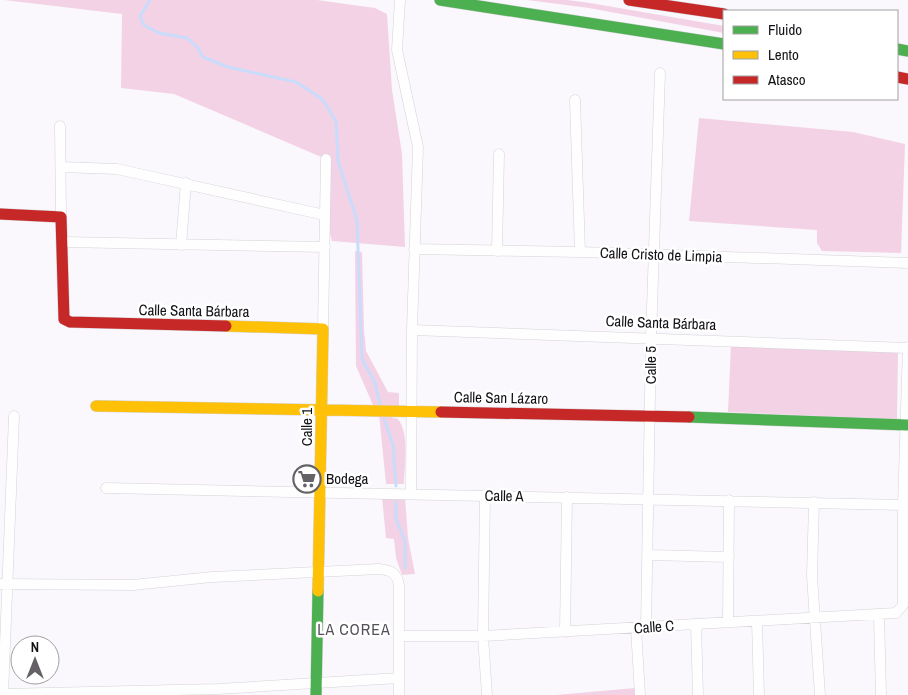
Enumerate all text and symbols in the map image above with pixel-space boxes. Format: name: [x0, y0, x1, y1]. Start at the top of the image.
legend: [723, 10, 898, 100]
text: Fluido: [768, 19, 802, 40]
text: Lento: [768, 44, 799, 65]
text: Atasco: [767, 69, 806, 90]
street label: Calle Cristo de Limpia: [600, 242, 723, 267]
street label: Calle Santa Bárbara: [138, 299, 250, 322]
street label: Calle Santa Bárbara: [605, 310, 717, 335]
street label: Calle 5: [640, 346, 661, 384]
street label: Calle San Lázaro: [454, 386, 549, 409]
street label: Calle 1: [296, 408, 317, 446]
supermarket icon: Bodega: [292, 464, 322, 494]
place label: Bodega: [326, 468, 369, 489]
street label: Calle A: [484, 485, 524, 506]
street label: Calle C: [633, 615, 675, 638]
district label: LA COREA: [317, 618, 391, 640]
north arrow: [10, 635, 60, 685]
text: N: [31, 638, 39, 656]

